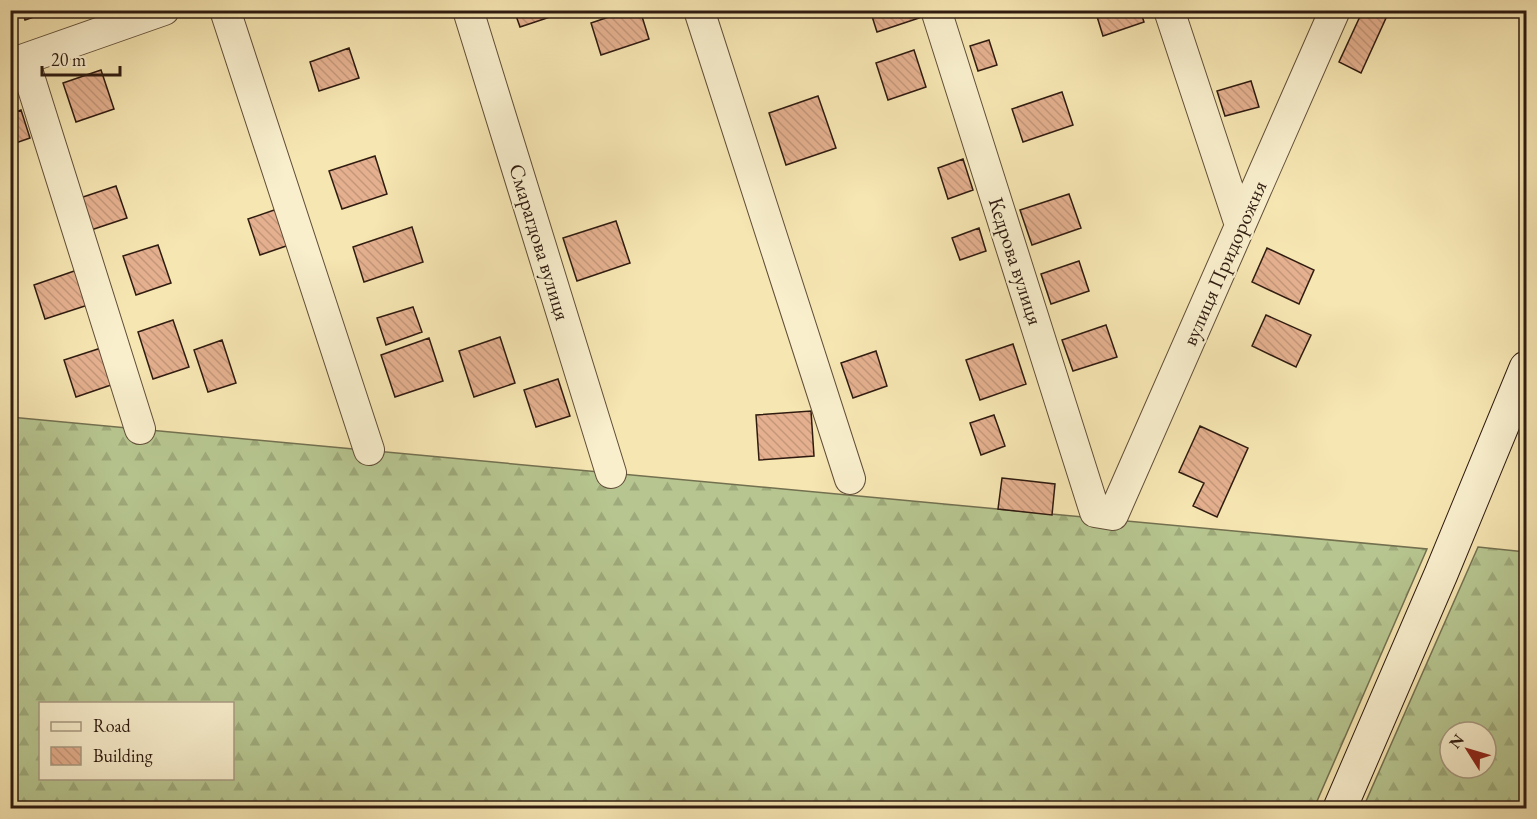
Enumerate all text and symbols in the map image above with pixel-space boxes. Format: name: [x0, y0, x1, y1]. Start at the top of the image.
scale bar: [42, 39, 120, 77]
text: 20 m: [51, 48, 86, 71]
street label: Смарагдова вулиця: [503, 160, 577, 324]
street label: вулиця Придорожня: [1175, 176, 1273, 350]
street label: Кедрова вулиця: [983, 194, 1049, 328]
legend: [39, 702, 234, 780]
text: Road: [93, 714, 132, 737]
north arrow: [1438, 720, 1498, 780]
text: N: [1444, 730, 1469, 753]
text: Building: [93, 744, 153, 767]

